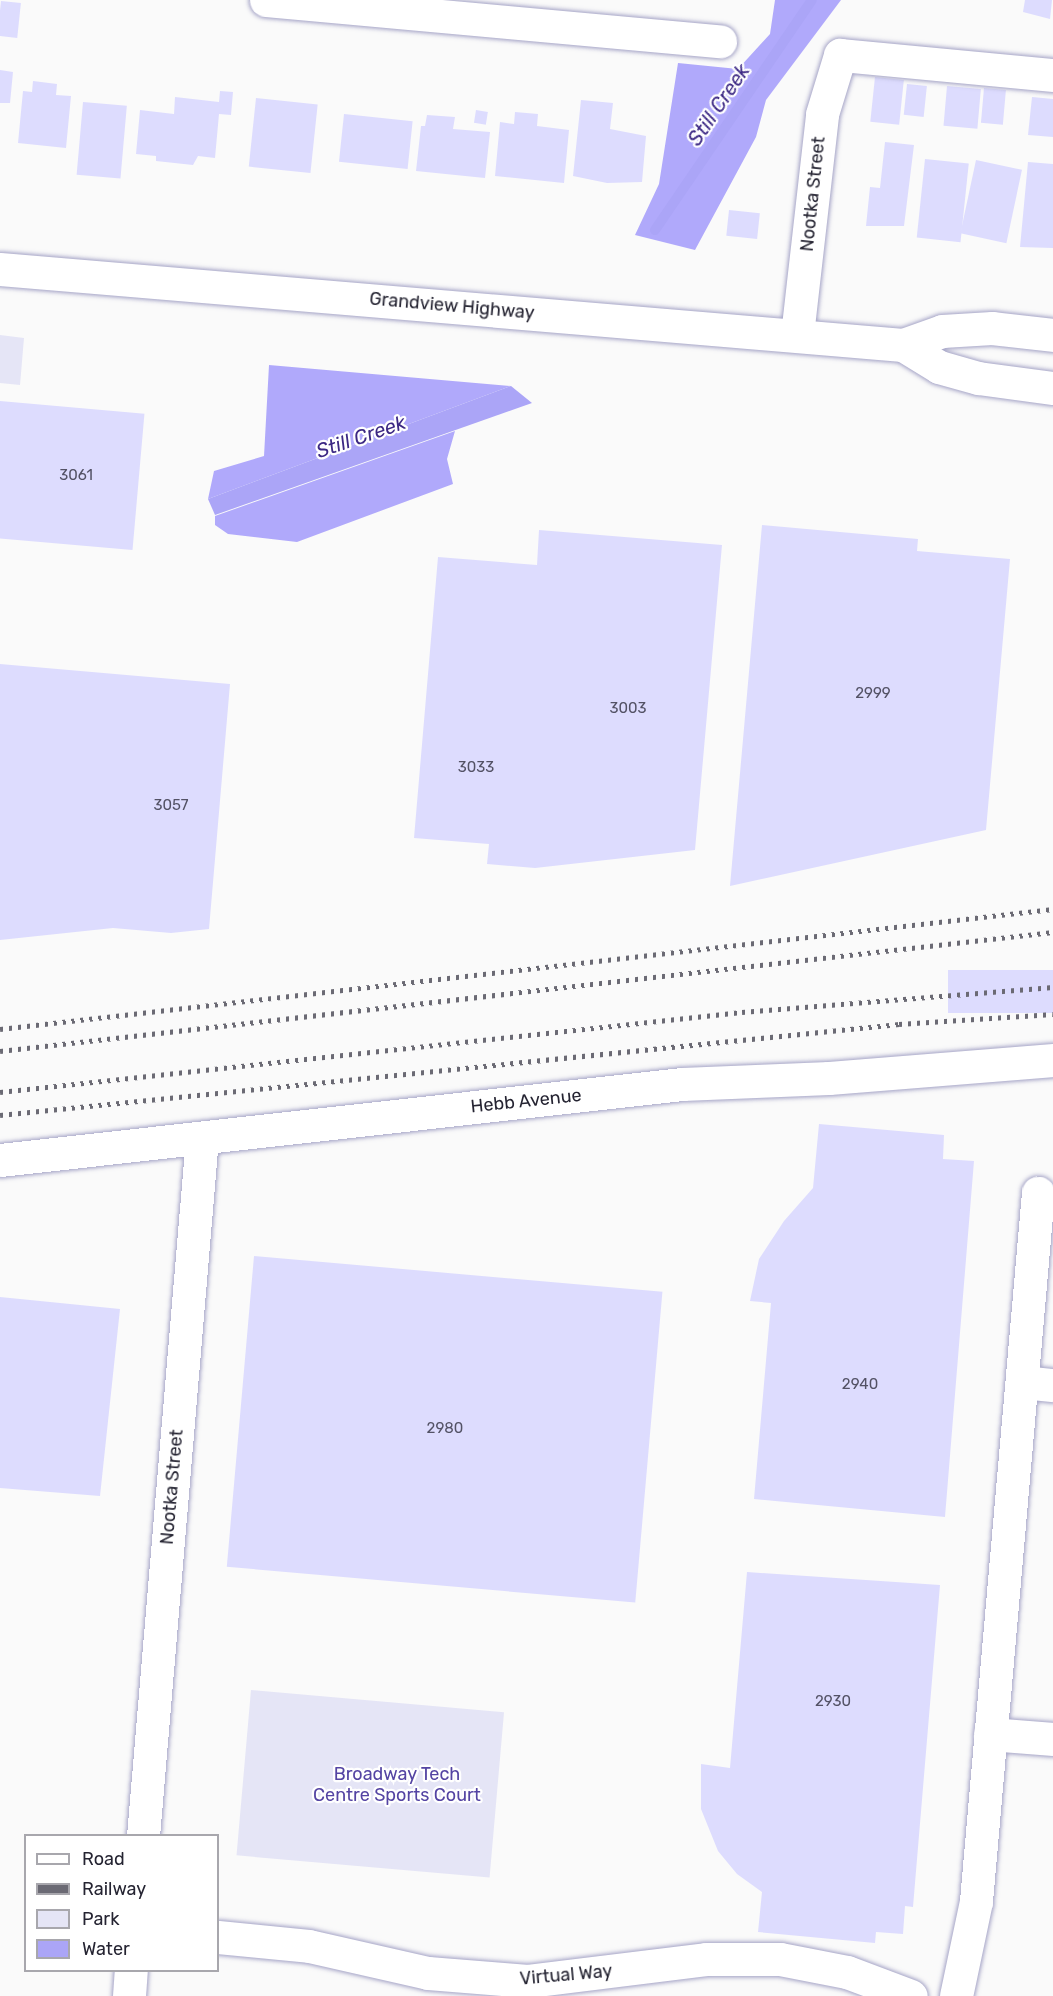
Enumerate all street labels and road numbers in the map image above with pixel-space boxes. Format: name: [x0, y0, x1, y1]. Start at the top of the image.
street label: Nootka Street: [796, 135, 830, 253]
street label: Grandview Highway: [368, 288, 536, 324]
street label: Hebb Avenue: [469, 1084, 583, 1118]
street label: Nootka Street: [156, 1428, 188, 1546]
street label: Virtual Way: [519, 1960, 613, 1990]

